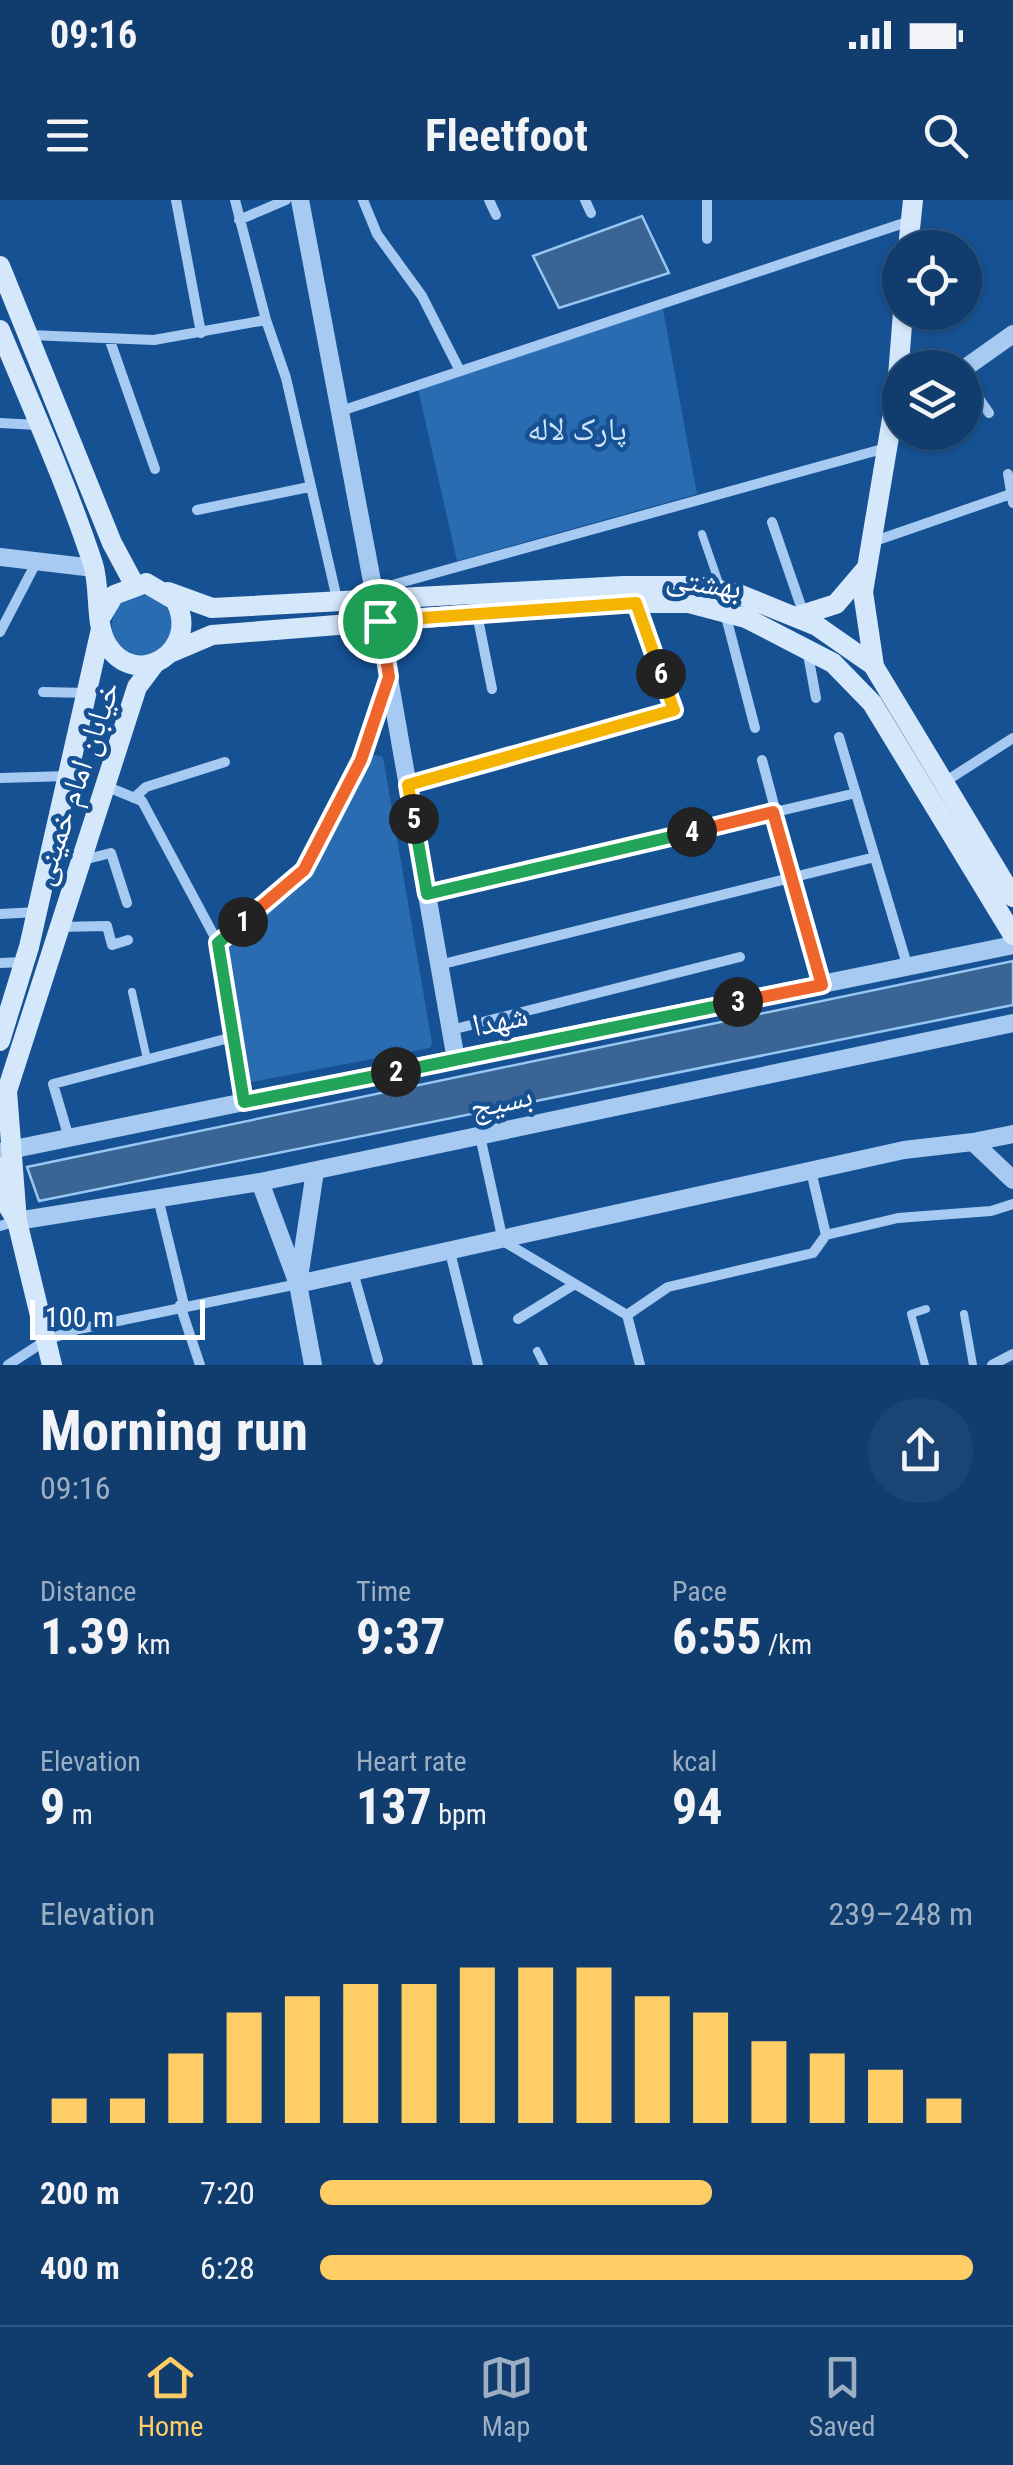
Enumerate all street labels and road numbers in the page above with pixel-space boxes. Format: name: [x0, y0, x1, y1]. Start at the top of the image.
street label: بهشتی: [663, 557, 744, 608]
street label: خیابان امام خمینی: [22, 676, 129, 890]
street label: شهدا: [469, 996, 531, 1044]
street label: بسیج: [466, 1076, 536, 1127]

